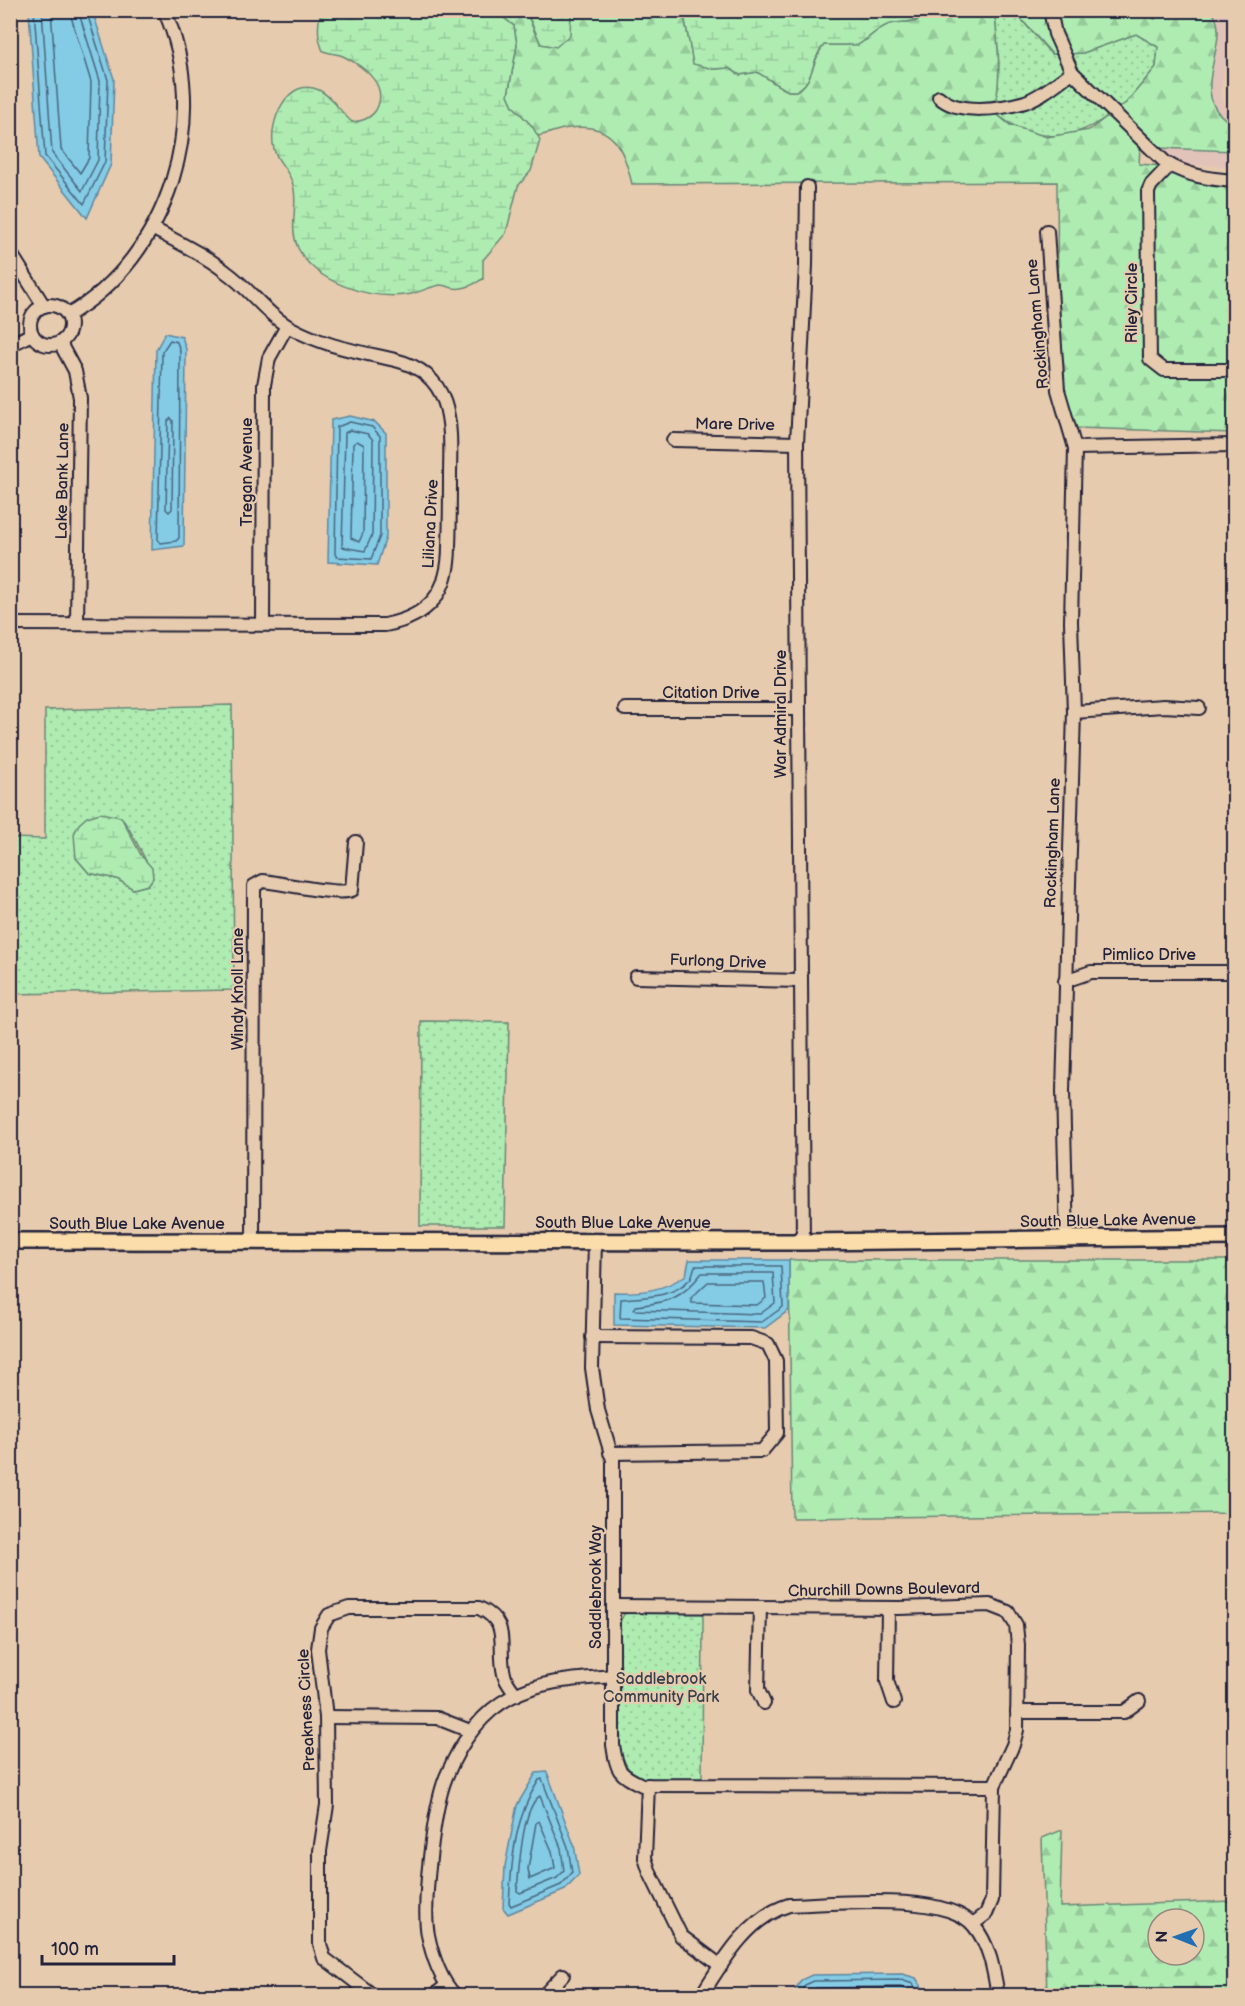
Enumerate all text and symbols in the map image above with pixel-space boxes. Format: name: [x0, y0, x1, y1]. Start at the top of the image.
street label: Rockingham Lane: [1023, 258, 1053, 390]
street label: Riley Circle: [1123, 262, 1142, 343]
street label: Mare Drive: [695, 415, 776, 435]
street label: Tregan Avenue: [238, 417, 257, 527]
street label: Lake Bank Lane: [52, 422, 74, 539]
street label: Liliana Drive: [419, 478, 443, 569]
street label: War Admiral Drive: [772, 649, 791, 778]
street label: Citation Drive: [662, 684, 760, 703]
street label: Rockingham Lane: [1041, 777, 1065, 909]
street label: Windy Knoll Lane: [229, 927, 248, 1050]
street label: Pimlico Drive: [1102, 946, 1196, 965]
street label: Furlong Drive: [669, 951, 767, 973]
street label: South Blue Lake Avenue: [1020, 1210, 1197, 1232]
street label: South Blue Lake Avenue: [535, 1214, 711, 1233]
street label: South Blue Lake Avenue: [49, 1215, 225, 1234]
street label: Saddlebrook Way: [587, 1524, 606, 1649]
street label: Churchill Downs Boulevard: [788, 1579, 980, 1601]
street label: Preakness Circle: [294, 1648, 320, 1772]
park label: Saddlebrook Community Park: [603, 1670, 719, 1707]
north arrow: [1146, 1907, 1206, 1967]
scale bar: [42, 1928, 174, 1966]
text: N: [1153, 1931, 1172, 1943]
text: 100 m: [51, 1939, 99, 1960]

